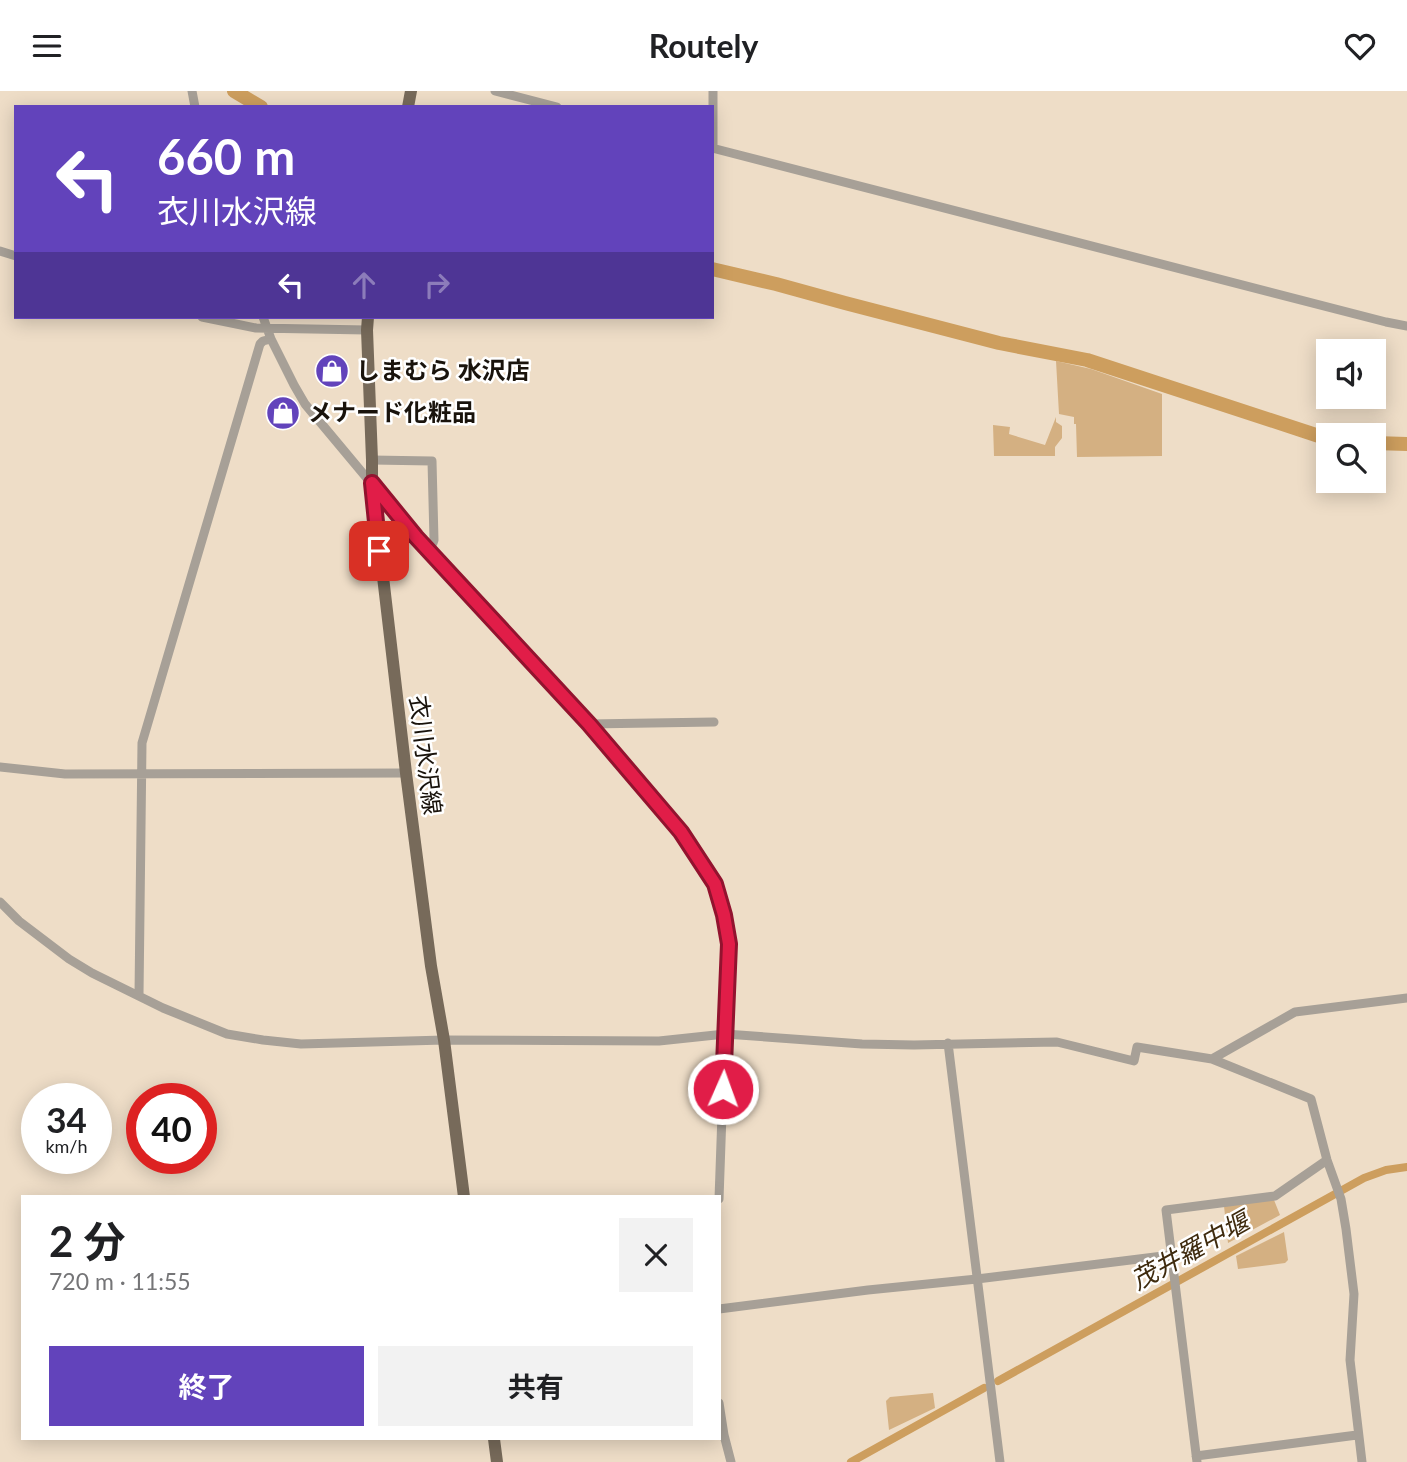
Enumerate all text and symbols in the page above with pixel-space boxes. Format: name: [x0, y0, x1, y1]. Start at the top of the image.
text: Routely: [649, 26, 758, 65]
icon: menu: [28, 27, 66, 65]
icon: heart: [1341, 27, 1379, 65]
text: 660 m: [157, 127, 295, 185]
icon: left: [42, 133, 133, 224]
text: 衣川水沢線: [157, 191, 317, 230]
icon: left: [272, 266, 310, 304]
icon: ahead: [345, 266, 383, 304]
icon: right: [418, 266, 456, 304]
map controls: [1316, 339, 1386, 493]
button: sound: [1316, 339, 1386, 409]
shop icon: しまむら 水沢店: [313, 352, 351, 390]
place label: しまむら 水沢店: [356, 355, 530, 384]
shop icon: メナード化粧品: [264, 394, 302, 432]
place label: メナード化粧品: [308, 397, 476, 426]
button: search: [1316, 423, 1386, 493]
pin: [349, 521, 409, 581]
icon: arrive: [360, 532, 398, 570]
street label: 衣川水沢線: [405, 693, 448, 816]
position arrow: [686, 1052, 760, 1126]
speed limit sign: 40: [126, 1083, 217, 1174]
text: 34: [46, 1098, 87, 1140]
text: km/h: [45, 1135, 88, 1157]
water label: 茂井羅中堰: [1125, 1203, 1258, 1296]
text: 2 分: [49, 1216, 126, 1266]
button: close: [619, 1218, 693, 1292]
text: 720 m · 11:55: [49, 1267, 191, 1295]
button: 終了: [49, 1346, 364, 1426]
button: 共有: [378, 1346, 693, 1426]

